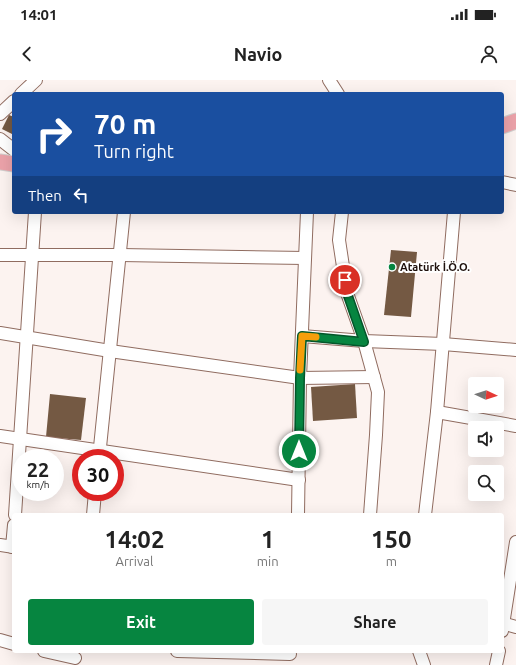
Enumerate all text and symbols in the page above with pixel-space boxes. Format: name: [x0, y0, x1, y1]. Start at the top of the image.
text: 14:01: [20, 6, 58, 23]
icon: back: [16, 43, 38, 65]
icon: person: [478, 43, 500, 65]
text: Navio: [234, 44, 282, 64]
icon: right: [28, 108, 80, 160]
text: 70 m: [94, 108, 156, 139]
text: Turn right: [94, 141, 174, 161]
icon: left: [70, 184, 92, 206]
text: Then: [28, 187, 62, 204]
place label: Atatürk İ.Ö.O.: [400, 261, 470, 273]
marker: Atatürk İ.Ö.O.: [387, 262, 397, 272]
pin: [328, 263, 362, 297]
icon: arrive: [334, 269, 356, 291]
north arrow: [468, 377, 504, 413]
map controls: [468, 377, 504, 501]
button: sound: [468, 421, 504, 457]
position arrow: [278, 430, 320, 472]
speed limit sign: 30: [72, 449, 124, 501]
text: 22: [27, 458, 49, 481]
button: search: [468, 465, 504, 501]
text: km/h: [26, 479, 50, 490]
text: 14:02: [104, 526, 164, 553]
text: 1: [261, 526, 274, 553]
text: 150: [371, 526, 412, 553]
text: Arrival: [115, 554, 153, 568]
text: min: [257, 554, 279, 568]
text: m: [386, 554, 397, 568]
button: Exit: [28, 599, 254, 645]
button: Share: [262, 599, 488, 645]

